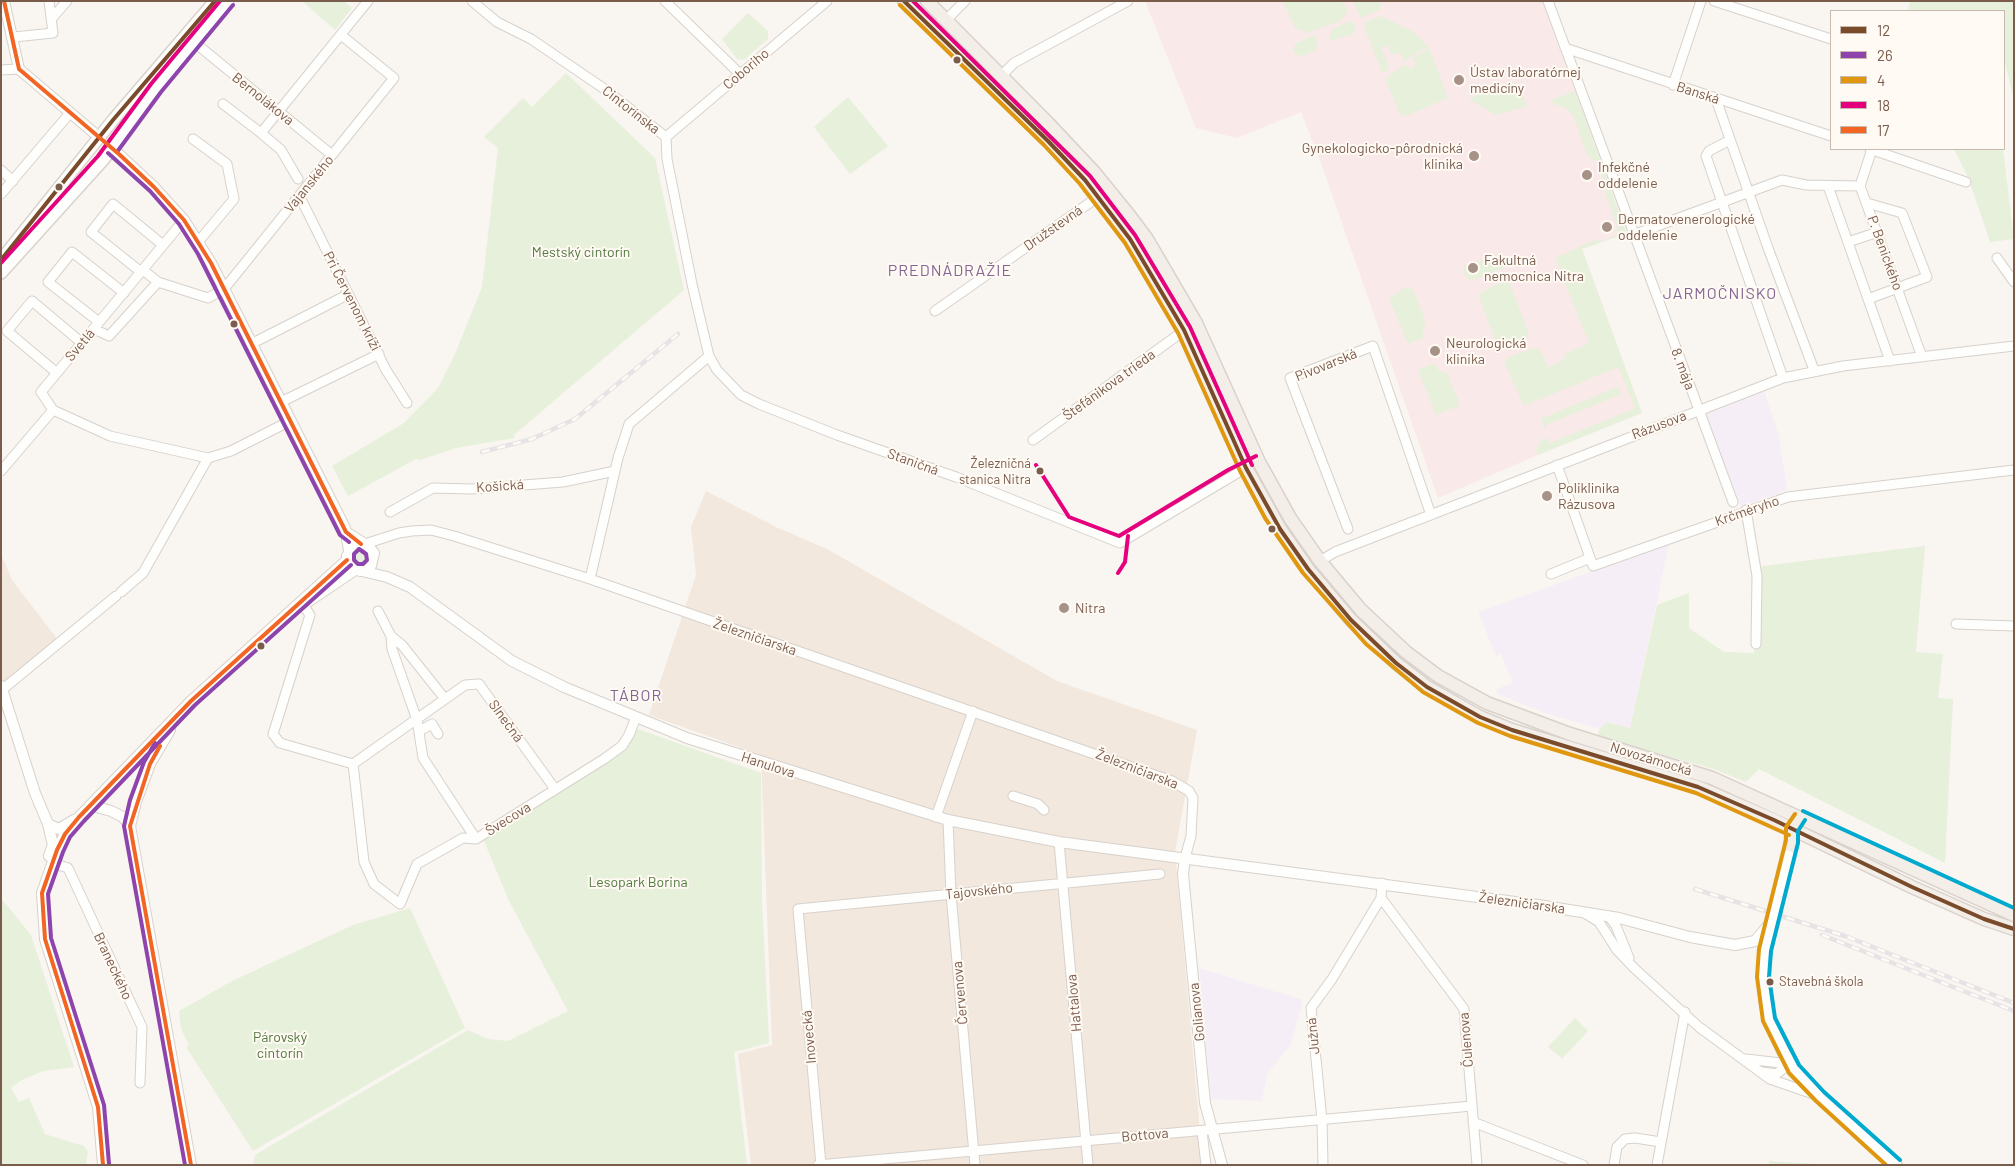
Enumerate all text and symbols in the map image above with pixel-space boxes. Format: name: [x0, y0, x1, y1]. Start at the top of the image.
legend: [1830, 10, 2005, 150]
text: 12: [1877, 21, 1890, 39]
street label: Coboriho: [720, 45, 772, 93]
text: 26: [1877, 46, 1893, 64]
unlabelled marker: [952, 55, 962, 65]
place label: Ústav laboratórnej medicíny: [1470, 64, 1581, 96]
street label: Bernolákova: [229, 69, 297, 129]
text: 4: [1877, 71, 1885, 89]
marker: Ústav laboratórnej medicíny: [1452, 73, 1466, 87]
street label: Banská: [1674, 78, 1722, 108]
street label: Cintorínska: [599, 82, 663, 138]
text: 18: [1877, 96, 1890, 114]
text: 17: [1877, 121, 1889, 139]
place label: Gynekologicko-pôrodnická klinika: [1302, 140, 1463, 172]
marker: Gynekologicko-pôrodnická klinika: [1467, 149, 1481, 163]
street label: Vajanského: [281, 152, 337, 216]
place label: Infekčné oddelenie: [1598, 159, 1658, 192]
marker: Infekčné oddelenie: [1580, 168, 1594, 182]
unlabelled marker: [54, 182, 64, 192]
street label: Družstevná: [1020, 202, 1086, 254]
place label: Dermatovenerologické oddelenie: [1618, 211, 1755, 243]
street label: P. Benického: [1864, 213, 1906, 293]
marker: Dermatovenerologické oddelenie: [1600, 220, 1614, 234]
park label: Mestský cintorín: [532, 244, 630, 260]
street label: Pri Červenom kríži: [320, 248, 384, 354]
place label: Fakultná nemocnica Nitra: [1484, 252, 1584, 284]
district label: PREDNÁDRAŽIE: [886, 261, 1014, 281]
marker: Fakultná nemocnica Nitra: [1466, 261, 1480, 275]
district label: JARMOČNISKO: [1661, 284, 1779, 304]
unlabelled marker: [229, 319, 239, 329]
street label: Svetlá: [62, 325, 98, 365]
place label: Neurologická klinika: [1446, 335, 1526, 368]
marker: Neurologická klinika: [1428, 344, 1442, 358]
street label: Pivovarská: [1293, 345, 1359, 385]
street label: Štefánikova trieda: [1060, 346, 1158, 424]
street label: 8. mája: [1667, 346, 1699, 392]
street label: Rázusova: [1629, 407, 1689, 443]
street label: Staničná: [885, 445, 941, 479]
place label: Železničná stanica Nitra: [959, 456, 1031, 487]
marker: Železničná stanica Nitra: [1035, 466, 1045, 476]
street label: Košická: [476, 476, 524, 496]
place label: Poliklinika Rázusova: [1558, 480, 1619, 512]
marker: Poliklinika Rázusova: [1540, 489, 1554, 503]
street label: Krčméryho: [1713, 492, 1781, 530]
unlabelled marker: [1267, 524, 1277, 534]
place label: Nitra: [1075, 600, 1105, 616]
marker: Nitra: [1057, 601, 1071, 615]
street label: Železničiarska: [711, 615, 799, 659]
unlabelled marker: [256, 641, 266, 651]
district label: TÁBOR: [609, 686, 663, 706]
street label: Slnečná: [485, 697, 527, 745]
street label: Novozámocká: [1608, 739, 1694, 779]
street label: Železničiarska: [1093, 746, 1181, 792]
street label: Hanulova: [739, 748, 797, 782]
street label: Švecova: [482, 799, 534, 839]
park label: Lesopark Borina: [588, 874, 688, 890]
street label: Tajovského: [944, 879, 1014, 903]
street label: Železničiarska: [1478, 889, 1566, 917]
street label: Braneckého: [90, 930, 136, 1002]
street label: Červenova: [949, 961, 971, 1025]
street label: Hattalova: [1063, 973, 1085, 1033]
place label: Stavebná škola: [1779, 974, 1863, 990]
marker: Stavebná škola: [1765, 977, 1775, 987]
street label: Golianova: [1186, 982, 1208, 1042]
street label: Inovecká: [798, 1010, 820, 1064]
street label: Čulenova: [1455, 1012, 1477, 1068]
street label: Južná: [1303, 1017, 1323, 1055]
park label: Párovský cintorín: [253, 1029, 307, 1062]
street label: Bottova: [1121, 1125, 1169, 1145]

